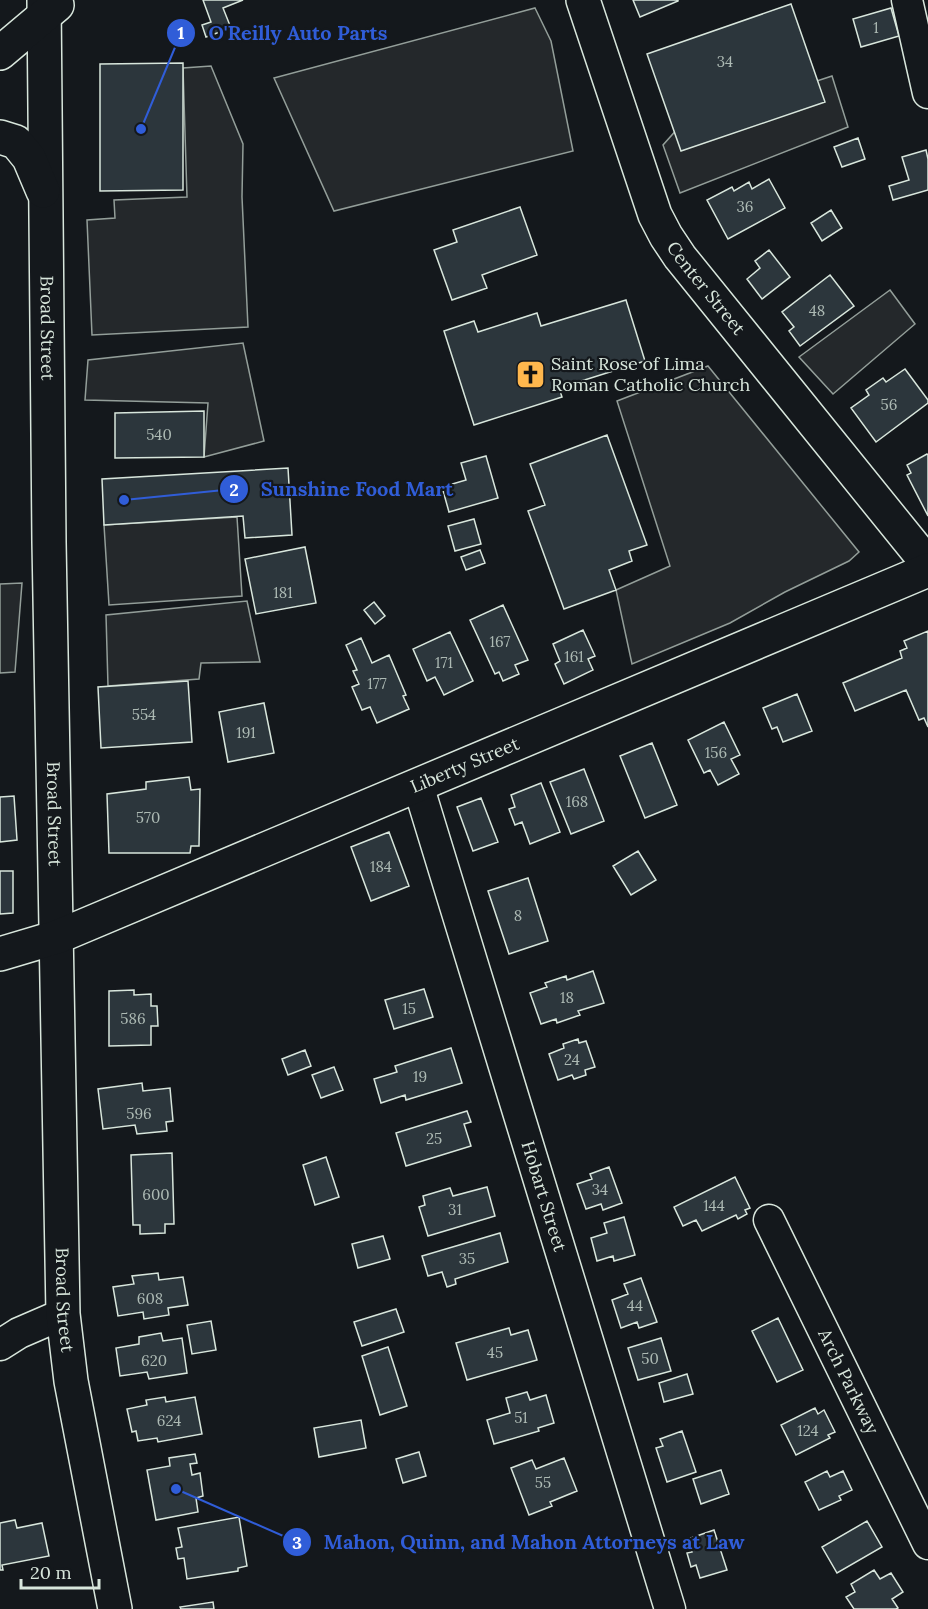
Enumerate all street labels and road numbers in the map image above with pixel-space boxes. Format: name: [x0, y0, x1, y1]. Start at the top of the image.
street label: Center Street: [662, 237, 750, 339]
street label: Broad Street: [36, 275, 60, 381]
street label: Liberty Street: [407, 732, 523, 798]
street label: Broad Street: [42, 761, 67, 867]
street label: Hobart Street: [516, 1138, 572, 1254]
street label: Broad Street: [51, 1247, 79, 1353]
street label: Arch Parkway: [813, 1324, 884, 1438]

